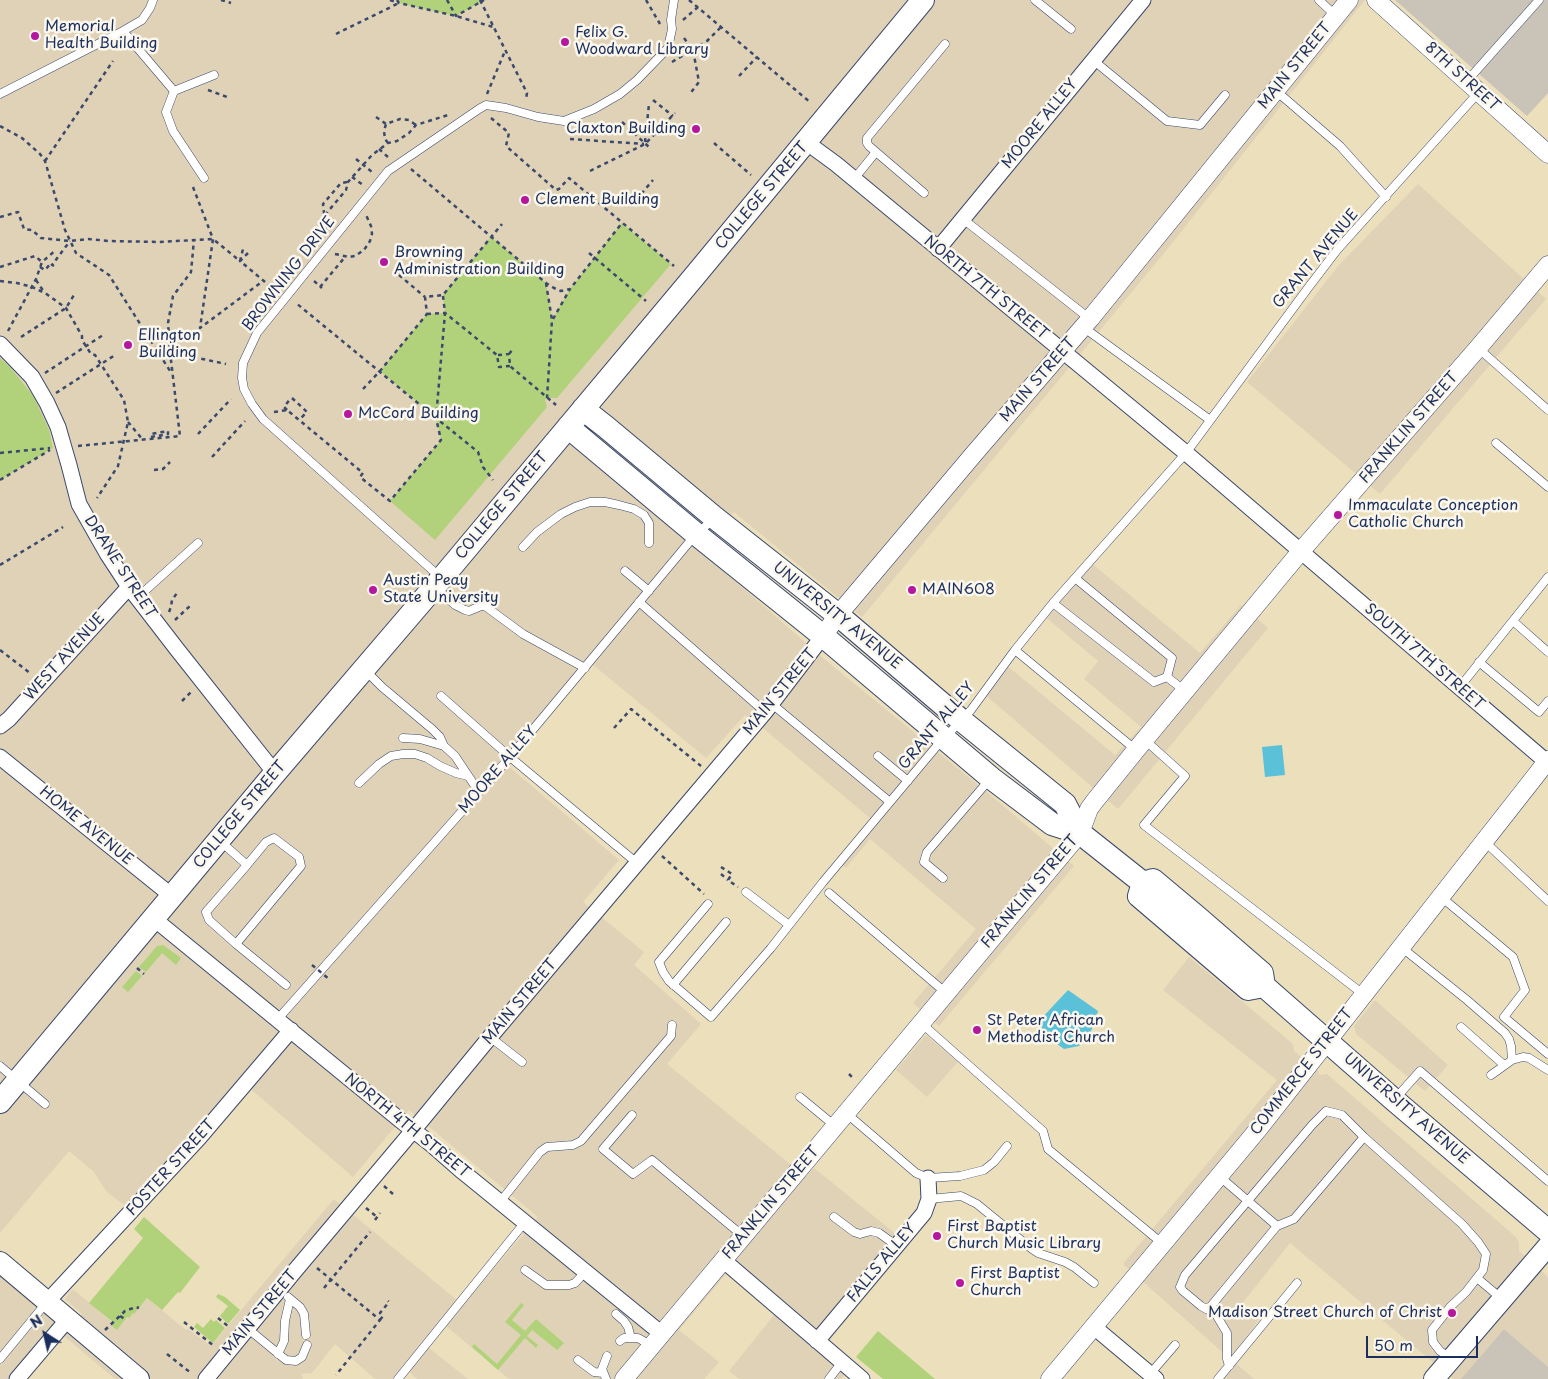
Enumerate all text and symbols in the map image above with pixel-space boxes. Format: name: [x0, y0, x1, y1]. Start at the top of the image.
place label: Memorial Health Building: [45, 18, 157, 53]
street label: MAIN STREET: [1255, 19, 1335, 113]
place label: Felix G. Woodward Library: [575, 24, 709, 59]
marker: Memorial Health Building: [29, 30, 41, 42]
marker: Felix G. Woodward Library: [559, 36, 571, 48]
street label: 8TH STREET: [1421, 39, 1503, 115]
street label: MOORE ALLEY: [999, 76, 1081, 172]
place label: Claxton Building: [566, 120, 686, 138]
marker: Claxton Building: [690, 123, 702, 135]
street label: COLLEGE STREET: [712, 139, 812, 253]
place label: Clement Building: [535, 191, 659, 209]
marker: Clement Building: [519, 194, 531, 206]
street label: GRANT AVENUE: [1269, 206, 1363, 312]
street label: BROWNING DRIVE: [239, 213, 339, 335]
street label: NORTH 7TH STREET: [920, 232, 1052, 344]
place label: Browning Administration Building: [394, 244, 564, 279]
marker: Browning Administration Building: [378, 256, 390, 268]
place label: Ellington Building: [138, 327, 201, 362]
street label: MAIN STREET: [997, 334, 1079, 426]
marker: Ellington Building: [122, 339, 134, 351]
street label: FRANKLIN STREET: [1356, 369, 1462, 487]
place label: McCord Building: [358, 405, 479, 423]
marker: McCord Building: [342, 408, 354, 420]
street label: COLLEGE STREET: [452, 449, 552, 563]
place label: Immaculate Conception Catholic Church: [1348, 497, 1518, 532]
marker: Immaculate Conception Catholic Church: [1332, 509, 1344, 521]
street label: DRANE STREET: [80, 512, 160, 622]
street label: UNIVERSITY AVENUE: [769, 559, 905, 673]
place label: Austin Peay State University: [383, 572, 499, 607]
place label: MAIN608: [922, 581, 995, 599]
marker: Austin Peay State University: [367, 584, 379, 596]
marker: MAIN608: [906, 584, 918, 596]
street label: SOUTH 7TH STREET: [1360, 600, 1488, 714]
street label: WEST AVENUE: [21, 610, 109, 704]
street label: MAIN STREET: [740, 645, 820, 739]
street label: GRANT ALLEY: [895, 679, 979, 773]
street label: MOORE ALLEY: [455, 723, 541, 817]
street label: COLLEGE STREET: [190, 758, 290, 872]
street label: HOME AVENUE: [36, 783, 136, 869]
street label: FRANKLIN STREET: [978, 832, 1082, 952]
street label: MAIN STREET: [479, 956, 561, 1048]
street label: COMMERCE STREET: [1247, 1005, 1357, 1139]
place label: St Peter African Methodist Church: [987, 1012, 1115, 1047]
marker: St Peter African Methodist Church: [971, 1024, 983, 1036]
street label: UNIVERSITY AVENUE: [1340, 1050, 1472, 1168]
street label: NORTH 4TH STREET: [341, 1070, 473, 1182]
street label: FOSTER STREET: [123, 1116, 219, 1220]
street label: FRANKLIN STREET: [719, 1143, 823, 1263]
place label: First Baptist Church Music Library: [947, 1218, 1101, 1253]
street label: FALLS ALLEY: [844, 1220, 920, 1306]
marker: First Baptist Church Music Library: [931, 1230, 943, 1242]
place label: First Baptist Church: [970, 1265, 1060, 1300]
street label: MAIN STREET: [219, 1267, 301, 1359]
marker: First Baptist Church: [954, 1277, 966, 1289]
place label: Madison Street Church of Christ: [1208, 1304, 1442, 1322]
marker: Madison Street Church of Christ: [1446, 1307, 1458, 1319]
north arrow: [20, 1309, 70, 1359]
text: N: [26, 1310, 47, 1333]
scale bar: [1368, 1326, 1480, 1358]
text: 50 m: [1374, 1333, 1413, 1356]

